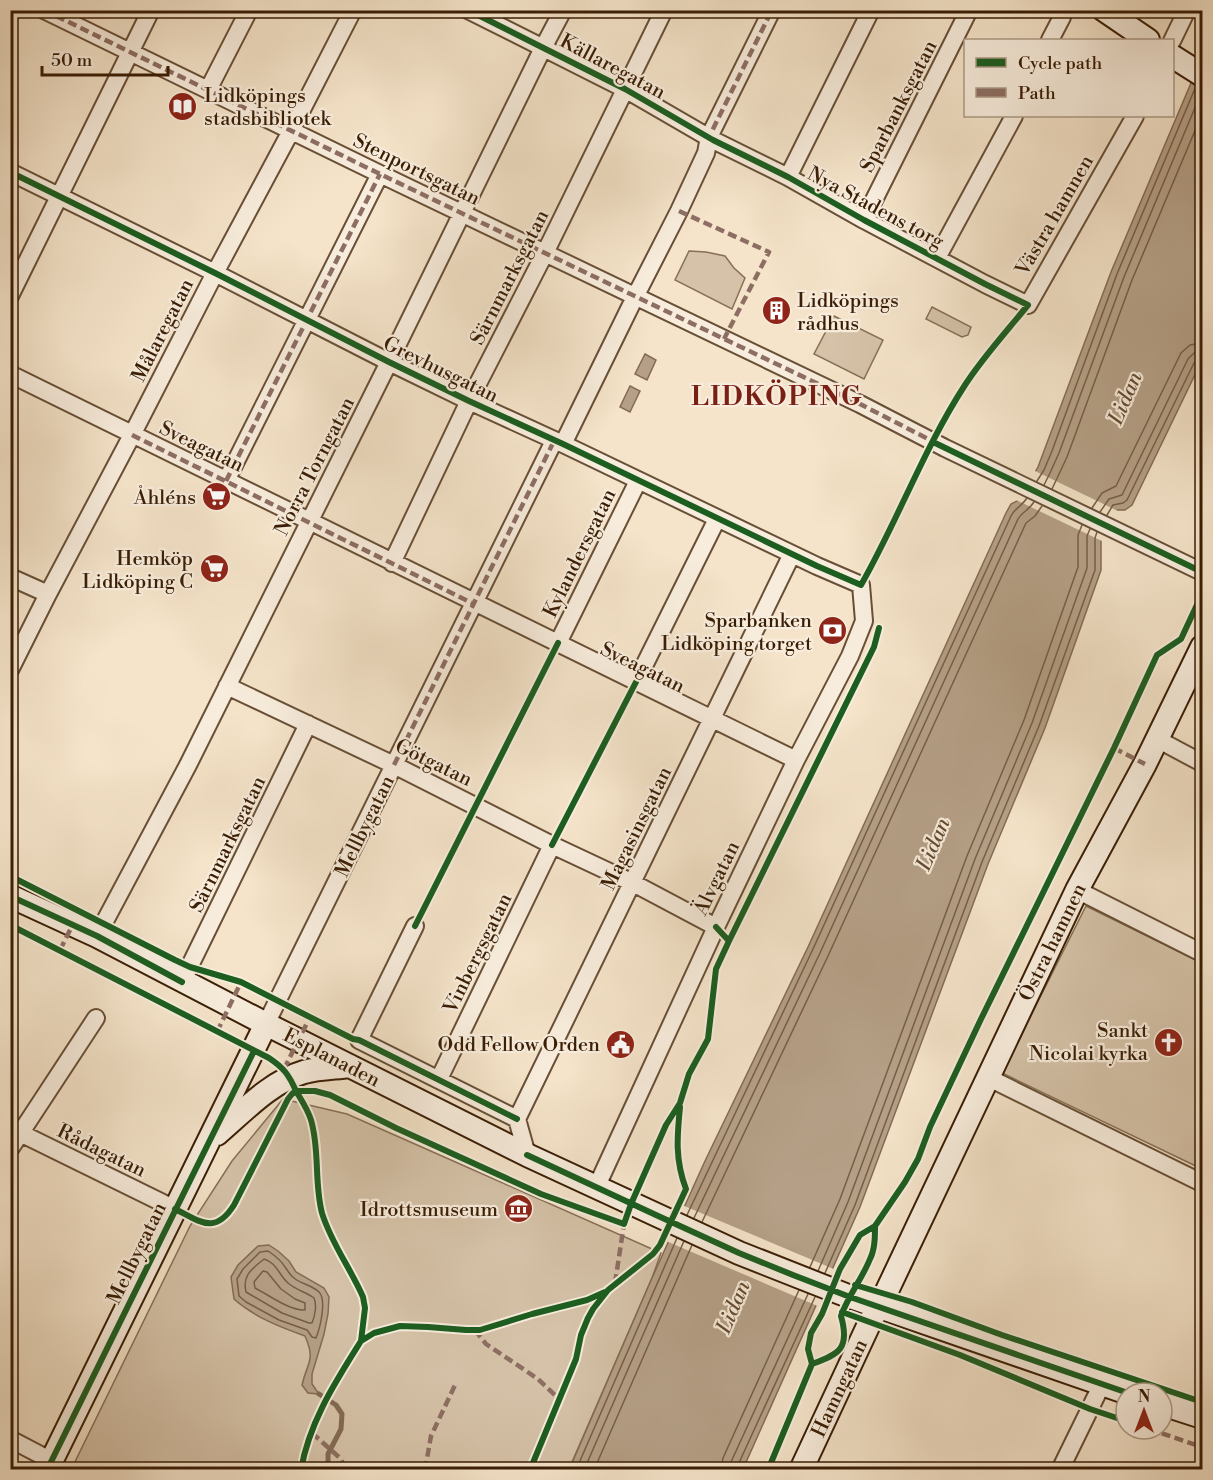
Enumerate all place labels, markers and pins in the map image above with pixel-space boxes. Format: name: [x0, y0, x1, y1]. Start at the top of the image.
place label: Lidköpings stadsbibliotek: [204, 84, 333, 132]
library icon: Lidköpings stadsbibliotek: [167, 90, 199, 122]
place label: Lidköpings rådhus: [797, 289, 899, 337]
building icon: Lidköpings rådhus: [760, 295, 792, 327]
supermarket icon: Åhléns: [201, 481, 233, 513]
place label: Åhléns: [133, 485, 196, 511]
place label: Hemköp Lidköping C: [82, 547, 193, 595]
supermarket icon: Hemköp Lidköping C: [198, 553, 230, 585]
place label: Sparbanken Lidköping torget: [661, 609, 812, 657]
bank icon: Sparbanken Lidköping torget: [817, 615, 849, 647]
place label: Sankt Nicolai kyrka: [1029, 1019, 1149, 1067]
church icon: Sankt Nicolai kyrka: [1153, 1026, 1185, 1058]
public building icon: Odd Fellow Orden: [605, 1028, 637, 1060]
place label: Odd Fellow Orden: [438, 1033, 600, 1058]
museum icon: Idrottsmuseum: [503, 1193, 535, 1225]
place label: Idrottsmuseum: [360, 1198, 498, 1223]

